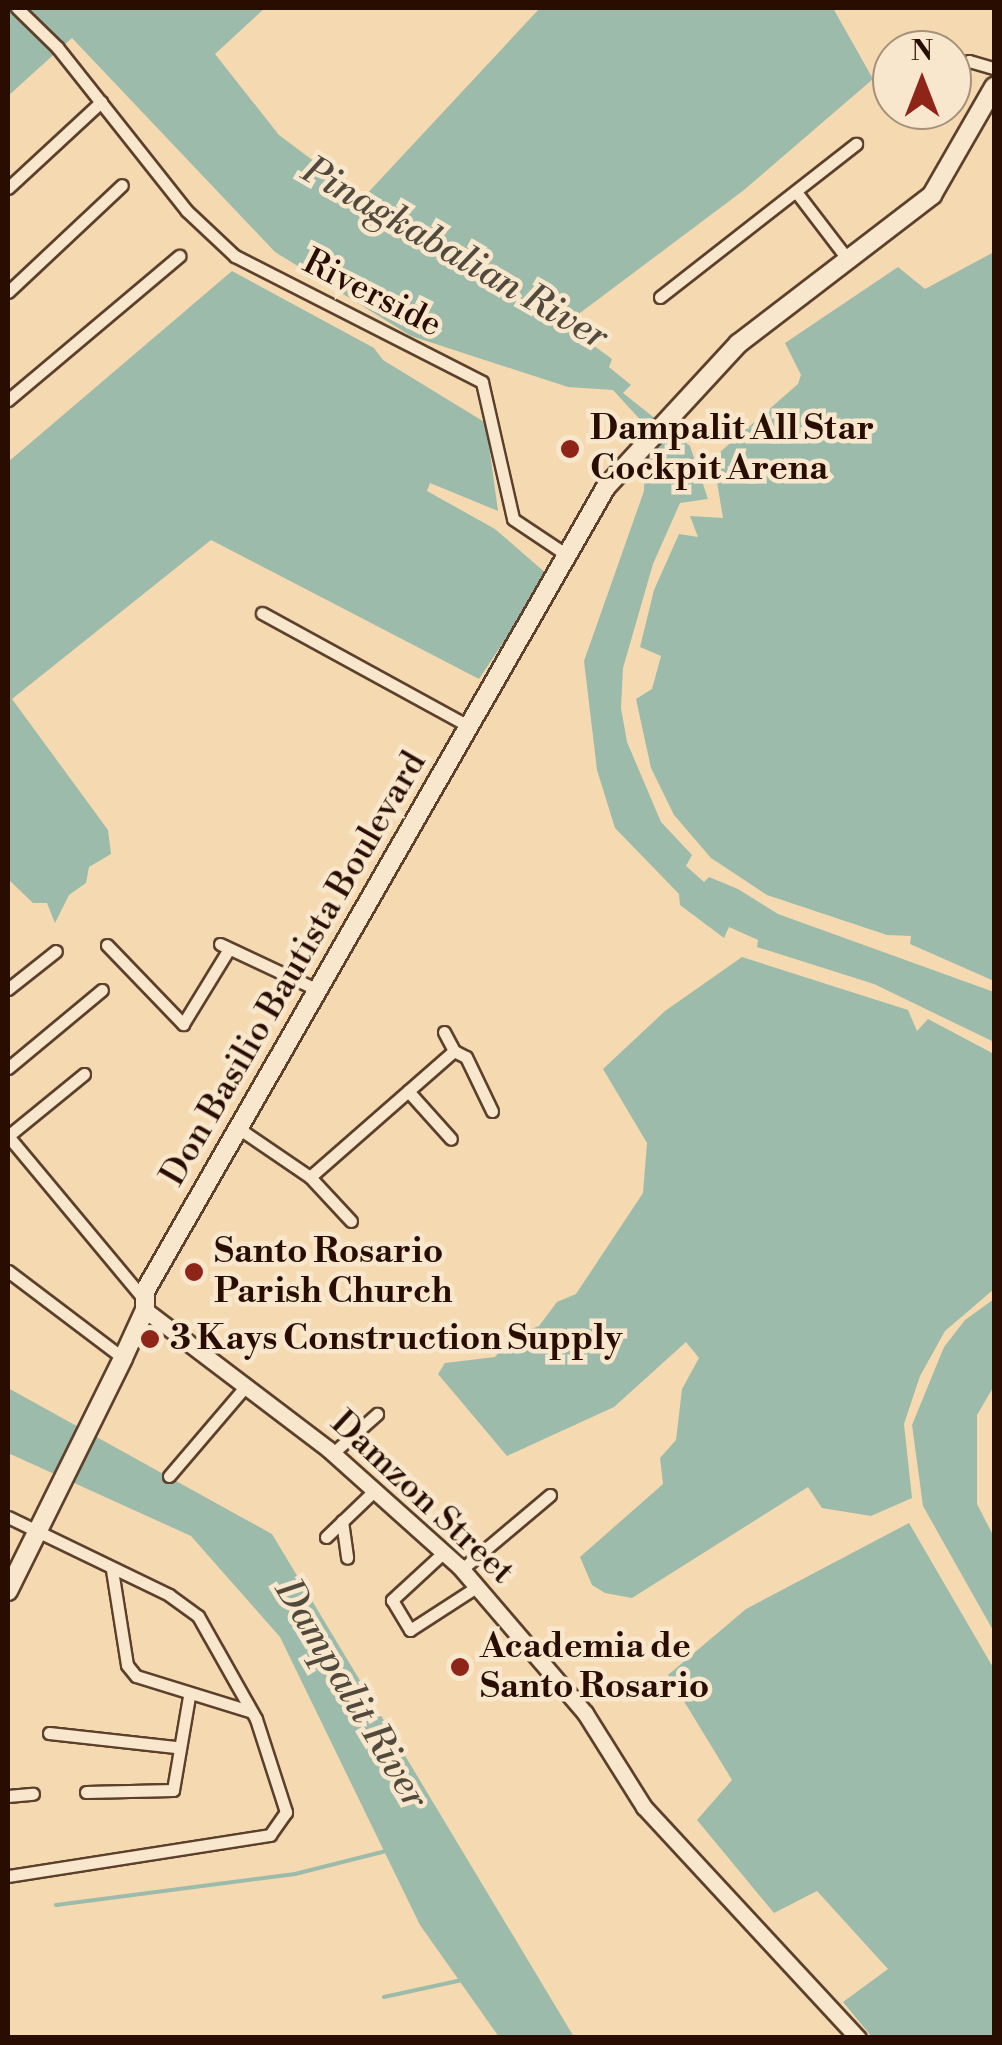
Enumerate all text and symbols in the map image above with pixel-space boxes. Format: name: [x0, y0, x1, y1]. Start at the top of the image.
north arrow: [872, 30, 972, 130]
text: N: [911, 34, 933, 69]
water label: Pinagkabalian River: [294, 148, 616, 360]
street label: Riverside: [296, 241, 448, 347]
place label: Dampalit All Star Cockpit Arena: [590, 408, 874, 490]
marker: Dampalit All Star Cockpit Arena: [559, 438, 581, 460]
street label: Don Basilio Bautista Boulevard: [152, 744, 436, 1194]
place label: Santo Rosario Parish Church: [214, 1231, 453, 1313]
marker: Santo Rosario Parish Church: [183, 1261, 205, 1283]
place label: 3 Kays Construction Supply: [170, 1318, 622, 1360]
marker: 3 Kays Construction Supply: [139, 1328, 161, 1350]
street label: Damzon Street: [322, 1402, 522, 1594]
water label: Dampalit River: [265, 1571, 437, 1817]
place label: Academia de Santo Rosario: [480, 1626, 709, 1708]
marker: Academia de Santo Rosario: [449, 1656, 471, 1678]

